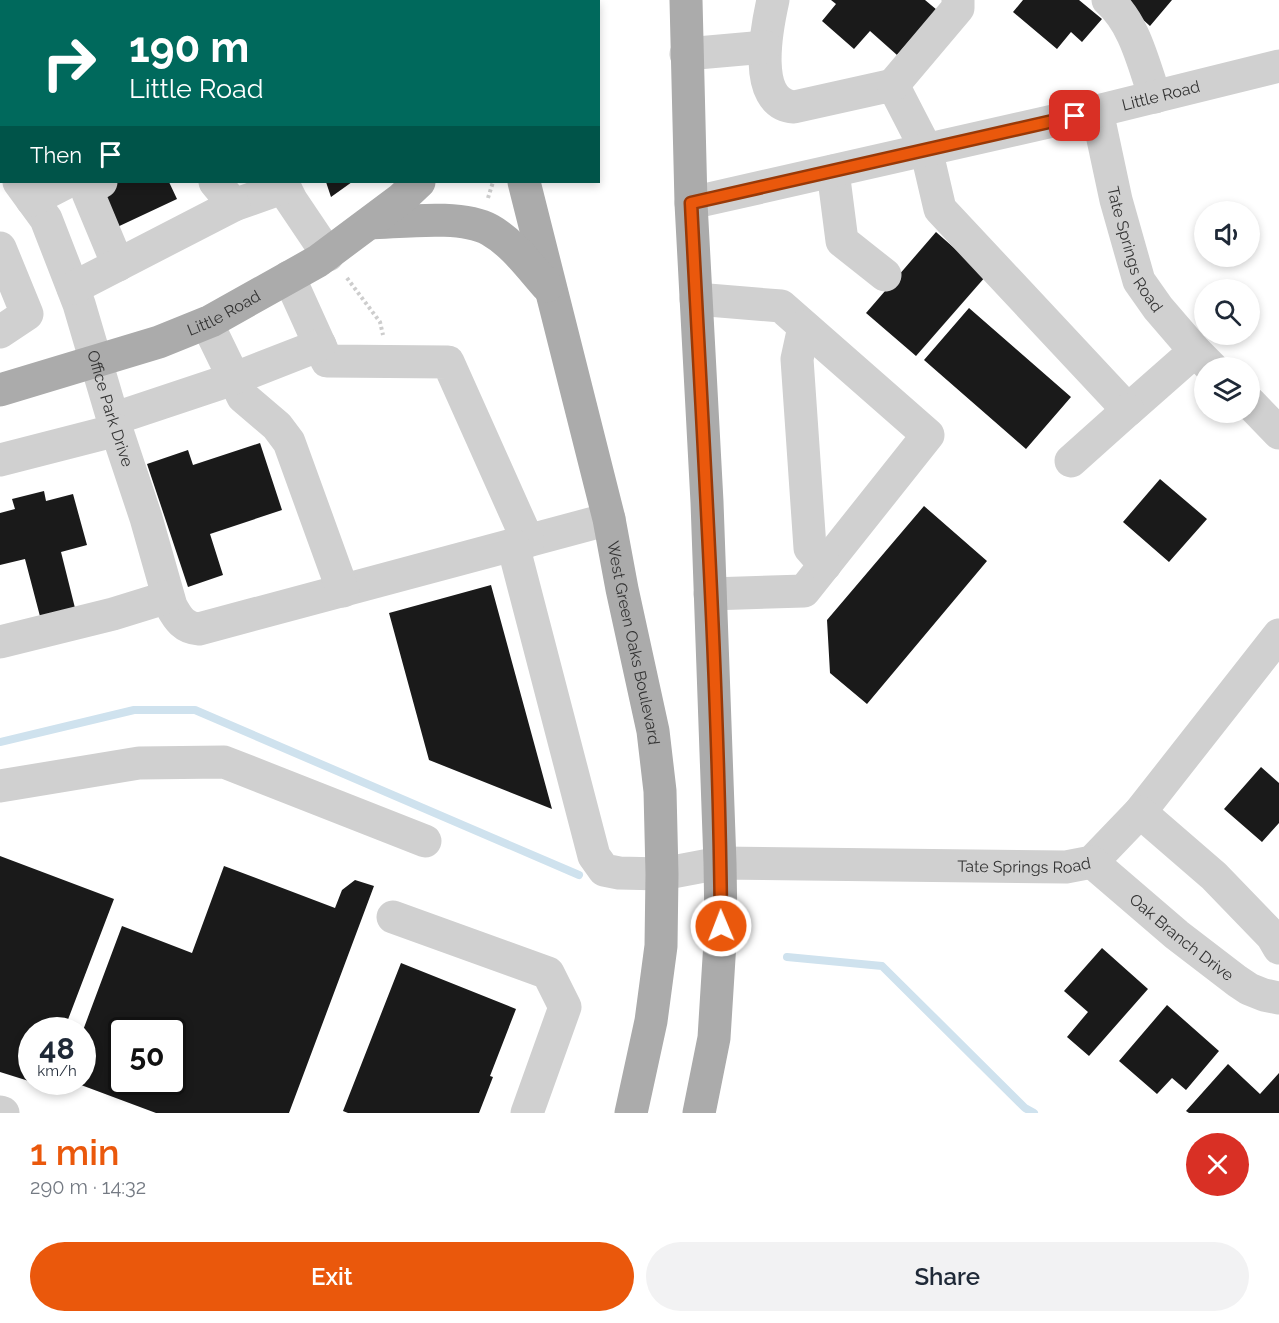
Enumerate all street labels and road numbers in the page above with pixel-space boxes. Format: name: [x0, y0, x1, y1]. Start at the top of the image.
street label: Little Road: [1120, 77, 1202, 115]
street label: Tate Springs Road: [1103, 185, 1167, 316]
street label: Little Road: [184, 286, 264, 340]
street label: Office Park Drive: [83, 348, 137, 469]
street label: West Green Oaks Boulevard: [603, 539, 664, 746]
street label: Tate Springs Road: [957, 853, 1092, 877]
street label: Oak Branch Drive: [1126, 890, 1237, 985]

